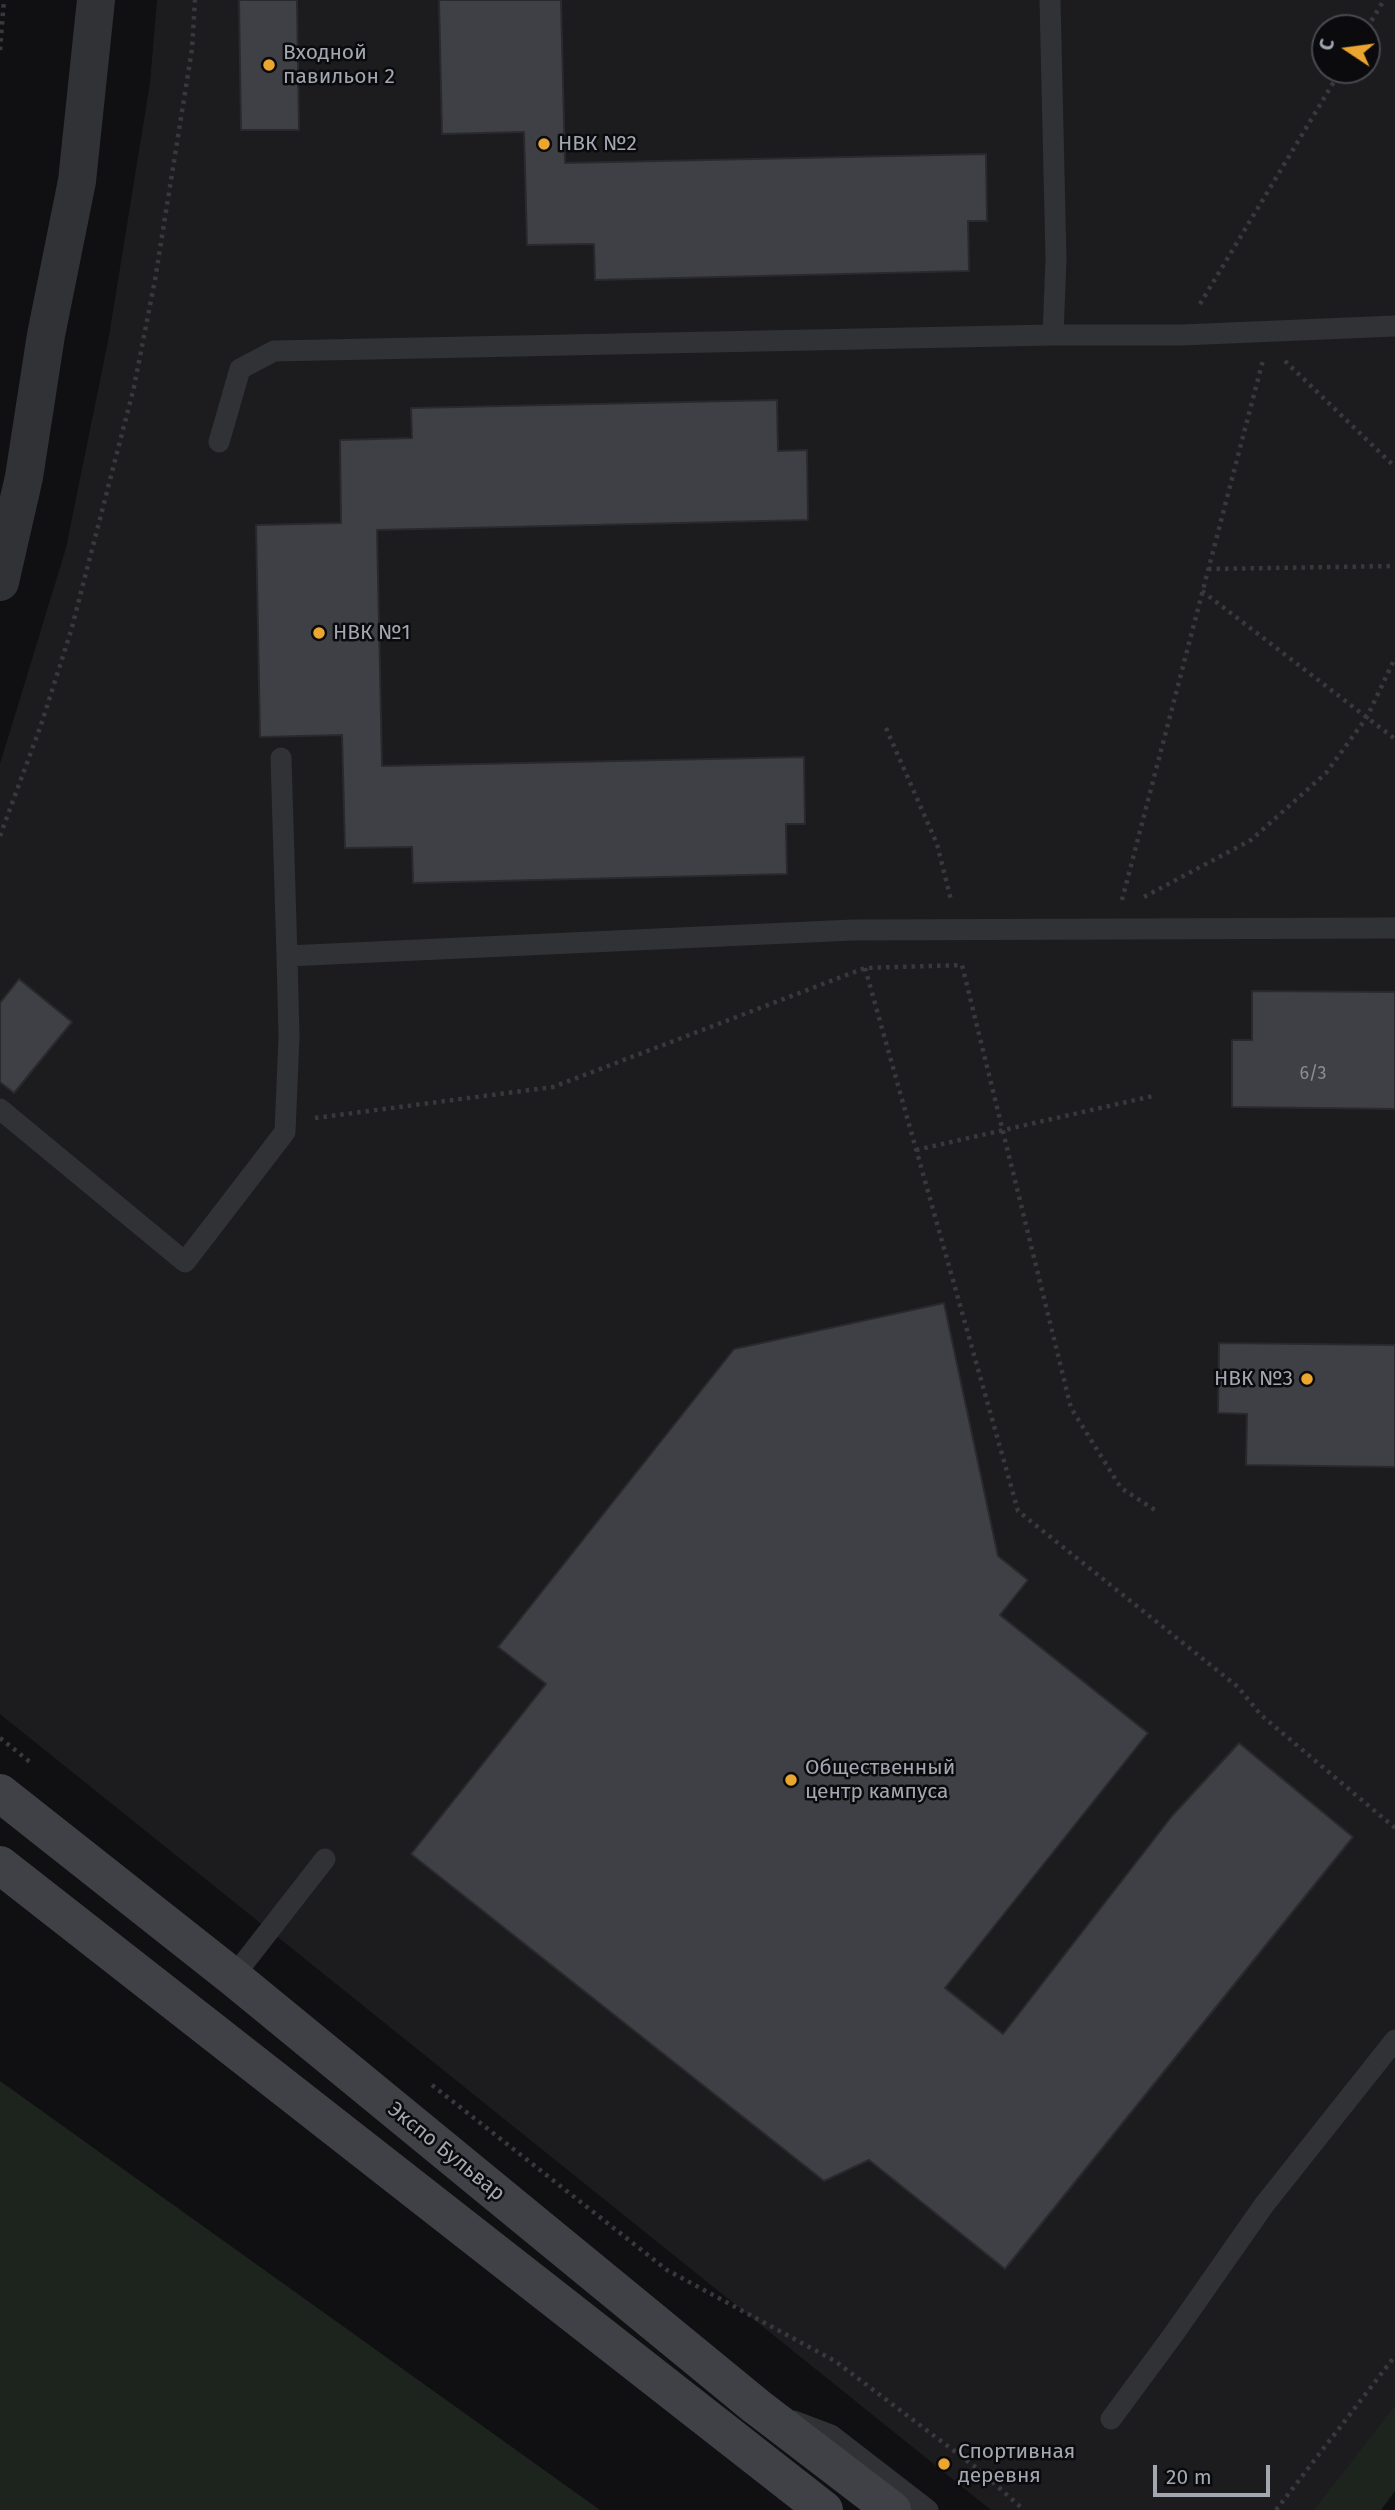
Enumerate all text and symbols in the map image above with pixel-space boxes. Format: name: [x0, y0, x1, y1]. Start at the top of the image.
north arrow: [1311, 14, 1381, 84]
text: С: [1315, 37, 1339, 53]
place label: Входной павильон 2: [283, 40, 395, 90]
marker: Входной павильон 2: [261, 57, 277, 73]
place label: НВК №2: [558, 131, 637, 157]
marker: НВК №2: [536, 136, 552, 152]
place label: НВК №1: [333, 620, 411, 646]
marker: НВК №1: [311, 625, 327, 641]
house number: 6/3: [1299, 1063, 1327, 1085]
place label: НВК №3: [1214, 1366, 1293, 1392]
marker: НВК №3: [1299, 1371, 1315, 1387]
place label: Общественный центр кампуса: [805, 1755, 955, 1805]
marker: Общественный центр кампуса: [783, 1772, 799, 1788]
street label: Экспо Бульвар: [383, 2097, 509, 2207]
place label: Спортивная деревня: [958, 2439, 1075, 2489]
scale bar: [1157, 2450, 1274, 2494]
marker: Спортивная деревня: [936, 2456, 952, 2472]
text: 20 m: [1166, 2464, 1212, 2490]

